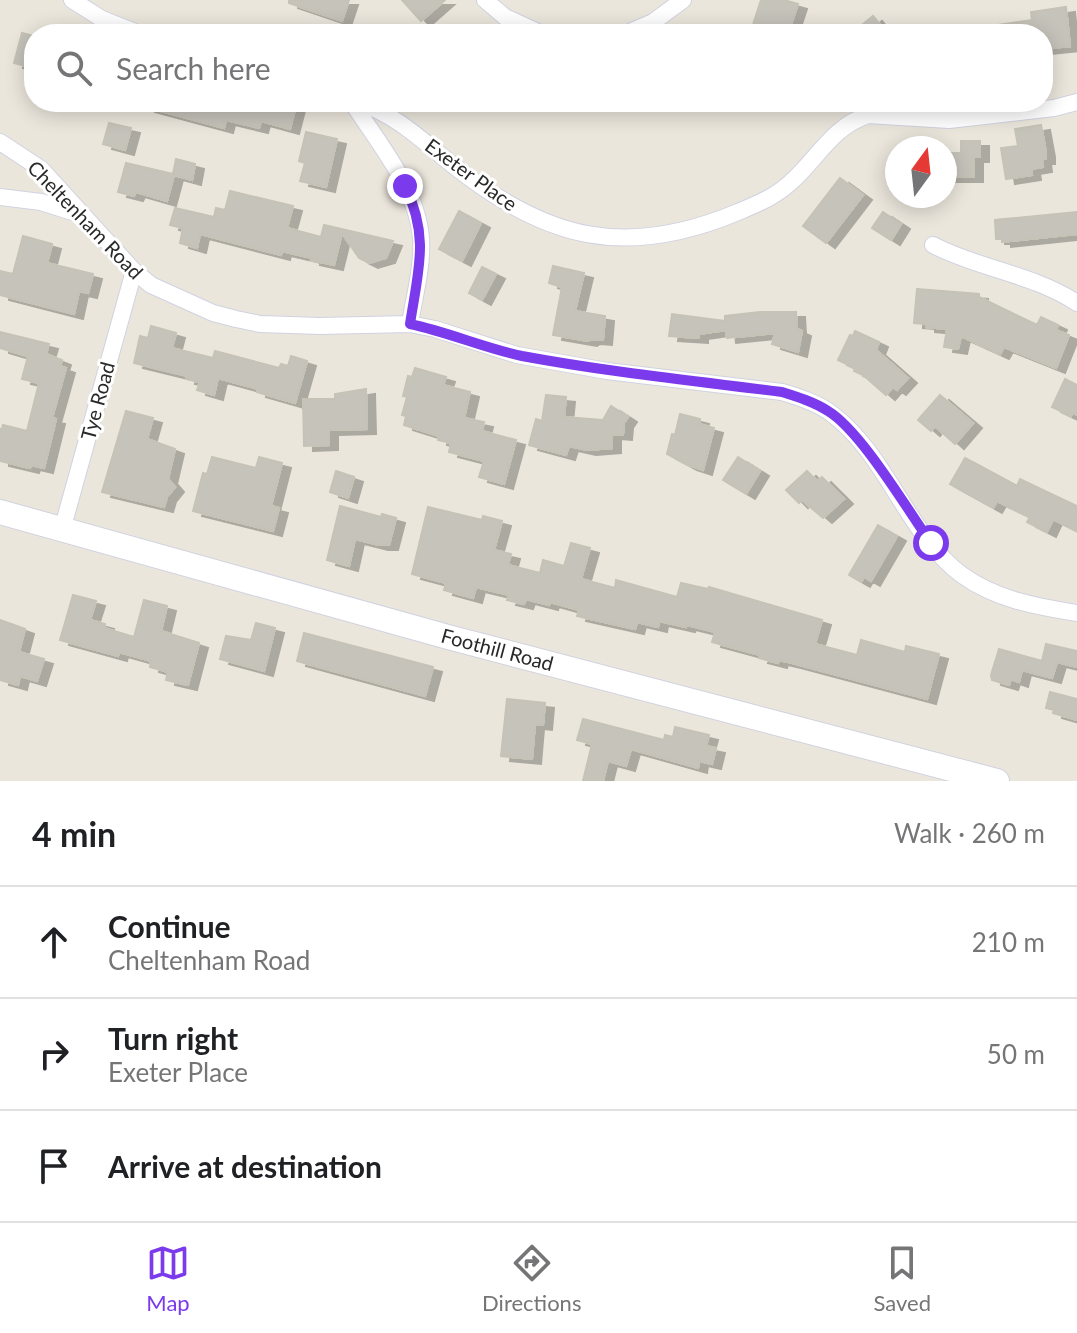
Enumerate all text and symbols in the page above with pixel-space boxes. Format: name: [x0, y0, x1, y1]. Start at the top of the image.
search box: [24, 24, 1053, 112]
icon: search: [52, 46, 96, 90]
text: Search here: [116, 50, 271, 86]
street label: Exeter Place: [421, 133, 522, 216]
north arrow: [885, 136, 957, 208]
street label: Cheltenham Road: [23, 155, 148, 284]
route end: [387, 168, 423, 204]
street label: Tye Road: [75, 359, 119, 443]
route start: [913, 525, 949, 561]
street label: Foothill Road: [439, 623, 556, 675]
text: 4 min: [32, 813, 116, 854]
text: Walk · 260 m: [894, 817, 1045, 849]
text: Continue: [108, 908, 231, 944]
icon: ahead: [32, 920, 76, 964]
text: 210 m: [972, 926, 1045, 958]
text: Cheltenham Road: [108, 944, 310, 976]
text: Turn right: [108, 1020, 238, 1056]
icon: right: [32, 1032, 76, 1076]
text: 50 m: [987, 1038, 1045, 1070]
text: Exeter Place: [108, 1056, 248, 1088]
icon: arrive: [32, 1144, 76, 1188]
text: Arrive at destination: [108, 1148, 382, 1184]
tab: Map: [146, 1241, 190, 1316]
tab: Directions: [482, 1241, 581, 1316]
tab: Saved: [873, 1241, 931, 1316]

